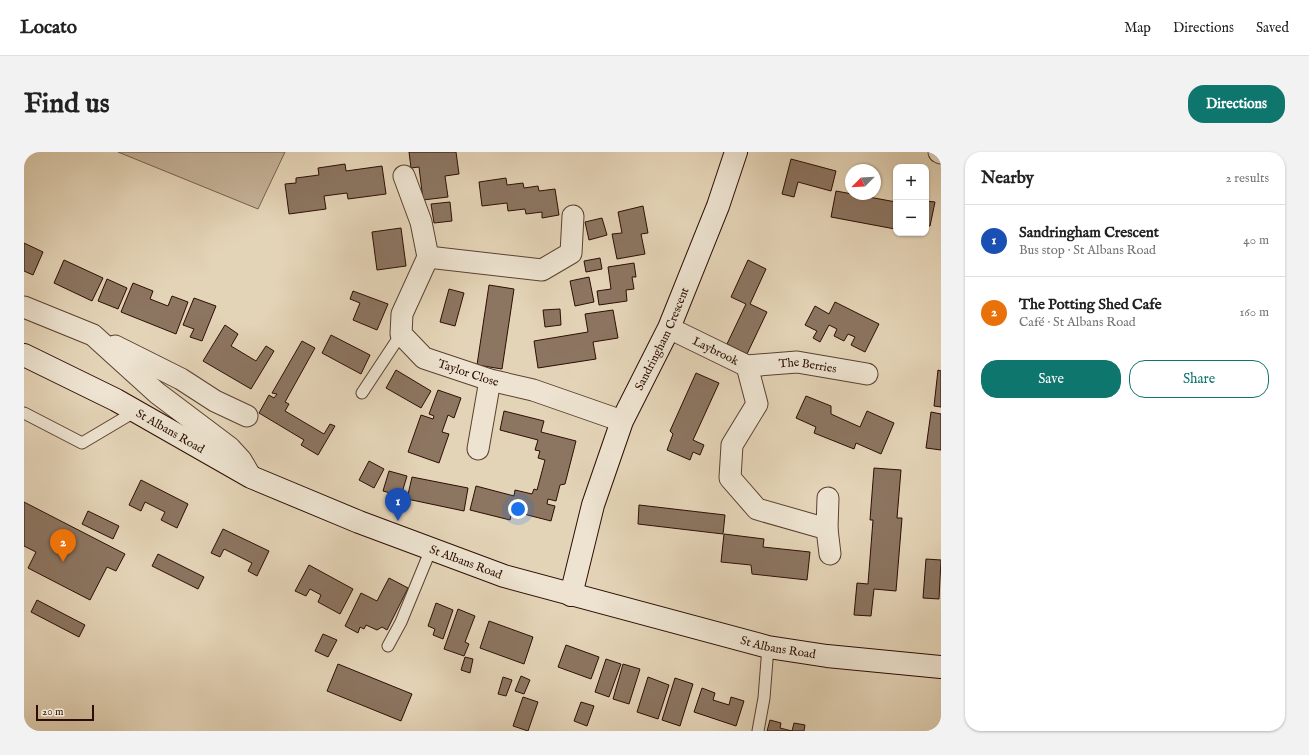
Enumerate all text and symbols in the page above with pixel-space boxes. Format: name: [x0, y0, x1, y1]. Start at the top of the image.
text: Locato: [20, 16, 77, 40]
text: Map: [1124, 19, 1151, 37]
text: Directions: [1173, 19, 1234, 37]
text: Saved: [1256, 19, 1289, 37]
button: Directions: [1188, 85, 1285, 123]
text: Find us: [24, 87, 110, 122]
north arrow: [845, 164, 881, 200]
map controls: [893, 164, 929, 236]
button: +: [893, 164, 929, 200]
text: Nearby: [981, 168, 1034, 189]
text: 2 results: [1225, 170, 1269, 187]
button: −: [893, 200, 929, 236]
text: Sandringham Crescent: [1019, 223, 1159, 242]
text: 1: [992, 232, 996, 249]
text: 40 m: [1243, 232, 1269, 249]
text: Bus stop · St Albans Road: [1019, 242, 1156, 259]
street label: Sandringham Crescent: [632, 285, 693, 393]
text: The Potting Shed Cafe: [1019, 295, 1162, 314]
text: 2: [991, 304, 997, 321]
text: 160 m: [1239, 304, 1269, 321]
text: Café · St Albans Road: [1019, 314, 1136, 331]
street label: Laybrook: [690, 334, 742, 369]
street label: The Berries: [778, 355, 838, 377]
street label: Taylor Close: [436, 356, 501, 390]
button: Save: [981, 360, 1121, 398]
button: Share: [1129, 360, 1269, 398]
street label: St Albans Road: [133, 406, 207, 457]
pin: 1: [385, 488, 411, 521]
your location: [508, 499, 528, 519]
pin: 2: [50, 529, 76, 562]
street label: St Albans Road: [427, 542, 505, 583]
street label: St Albans Road: [739, 633, 817, 662]
scale bar: [36, 703, 94, 722]
text: 20 m: [42, 705, 63, 719]

